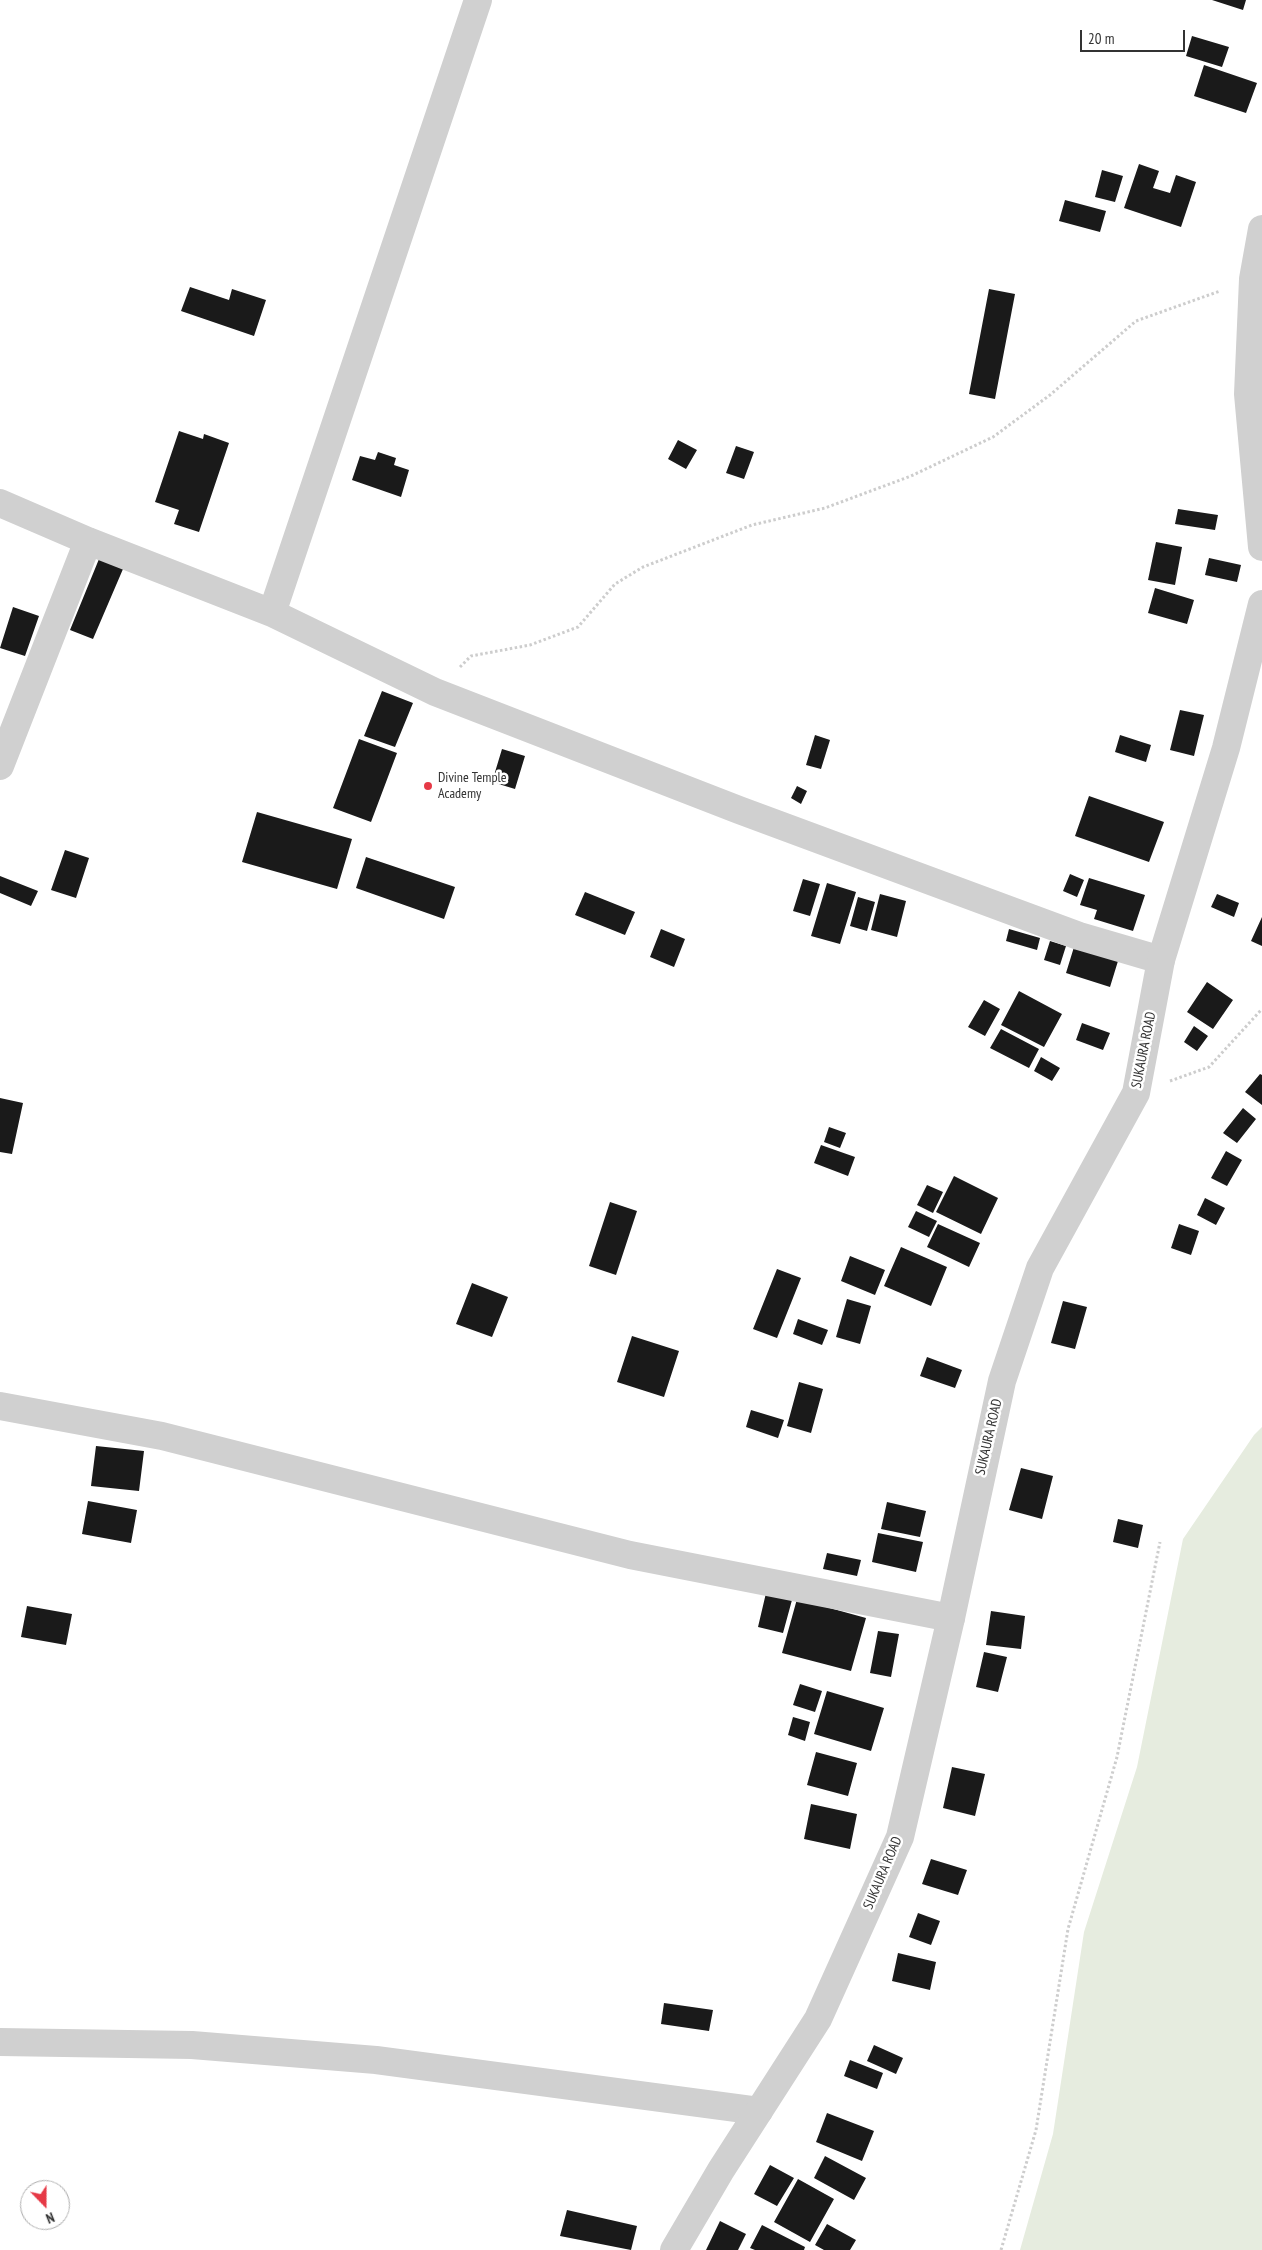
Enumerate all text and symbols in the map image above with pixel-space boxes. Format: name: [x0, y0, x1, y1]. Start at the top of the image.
scale bar: [1082, 20, 1187, 52]
text: 20 m: [1088, 29, 1114, 48]
place label: Divine Temple Academy: [438, 770, 507, 802]
marker: Divine Temple Academy: [422, 780, 434, 792]
street label: SUKAURA ROAD: [1128, 1010, 1160, 1090]
street label: SUKAURA ROAD: [972, 1397, 1006, 1477]
street label: SUKAURA ROAD: [860, 1834, 906, 1912]
north arrow: [20, 2180, 70, 2230]
text: N: [43, 2208, 57, 2228]

